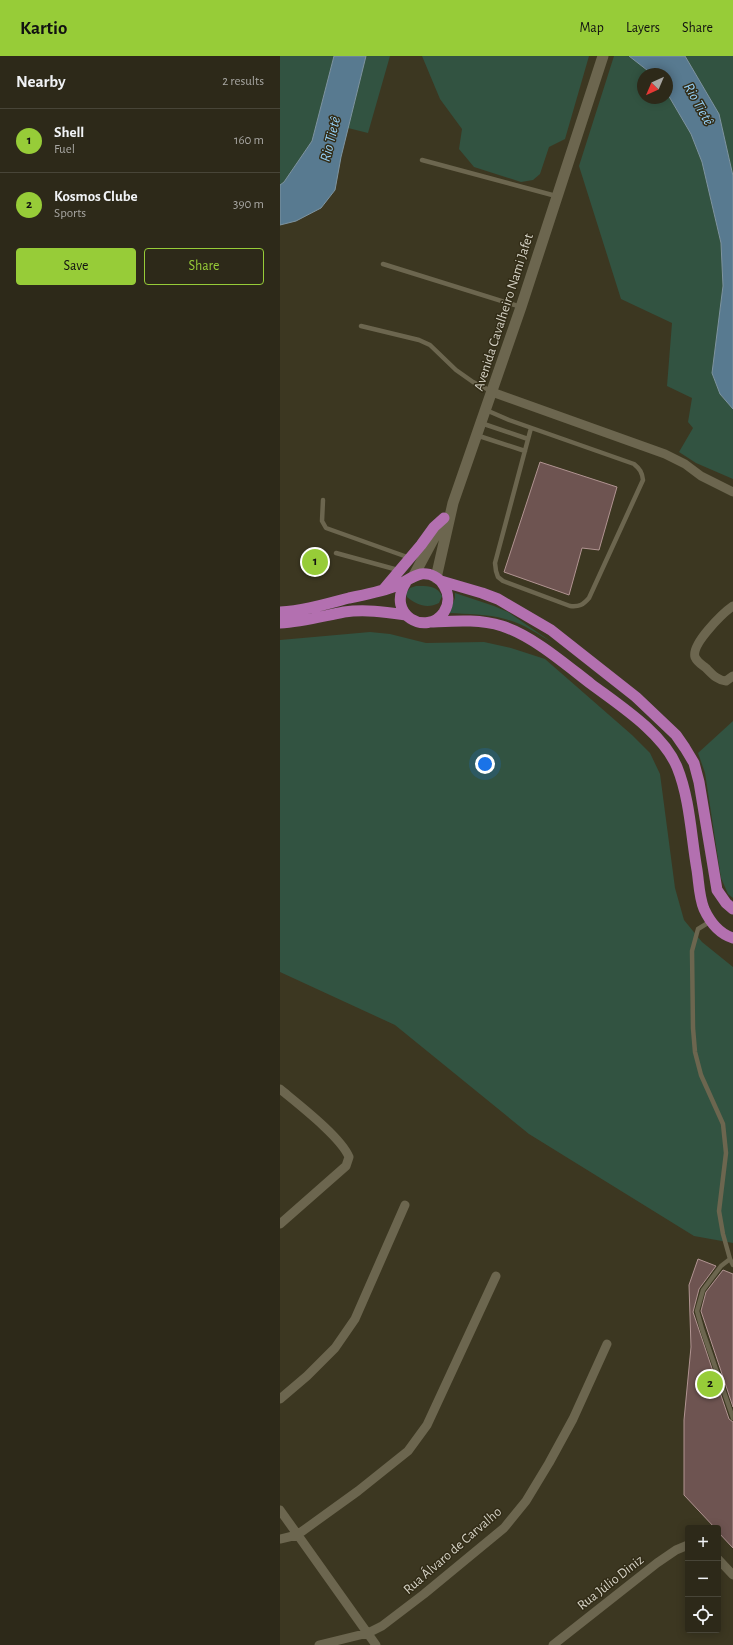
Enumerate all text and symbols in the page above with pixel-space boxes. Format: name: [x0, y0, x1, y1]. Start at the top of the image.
text: Kartio: [20, 19, 67, 38]
text: Map: [579, 21, 604, 35]
text: Layers: [626, 21, 660, 35]
text: Share: [682, 21, 713, 35]
north arrow: [637, 68, 673, 104]
text: Nearby: [16, 73, 66, 90]
text: 2 results: [222, 75, 264, 88]
water label: Rio Tietê: [681, 81, 716, 128]
water label: Rio Tietê: [318, 115, 343, 163]
text: Shell: [54, 125, 84, 140]
text: 1: [27, 134, 31, 147]
text: 160 m: [234, 134, 264, 147]
text: Fuel: [54, 143, 75, 156]
text: Kosmos Clube: [54, 189, 138, 204]
text: 2: [26, 198, 32, 211]
text: 390 m: [233, 198, 264, 211]
text: Sports: [54, 207, 86, 220]
street label: Avenida Cavalheiro Nami Jafet: [472, 231, 536, 393]
button: Save: [16, 248, 136, 285]
button: Share: [144, 248, 264, 285]
pin: 1: [302, 547, 328, 577]
your location: [475, 754, 495, 774]
pin: 2: [697, 1369, 723, 1399]
street label: Rua Álvaro de Carvalho: [399, 1502, 504, 1597]
map controls: [685, 1525, 721, 1633]
button: +: [685, 1525, 721, 1561]
street label: Rua Júlio Diniz: [575, 1553, 646, 1613]
button: −: [685, 1561, 721, 1597]
button: locate: [685, 1597, 721, 1633]

